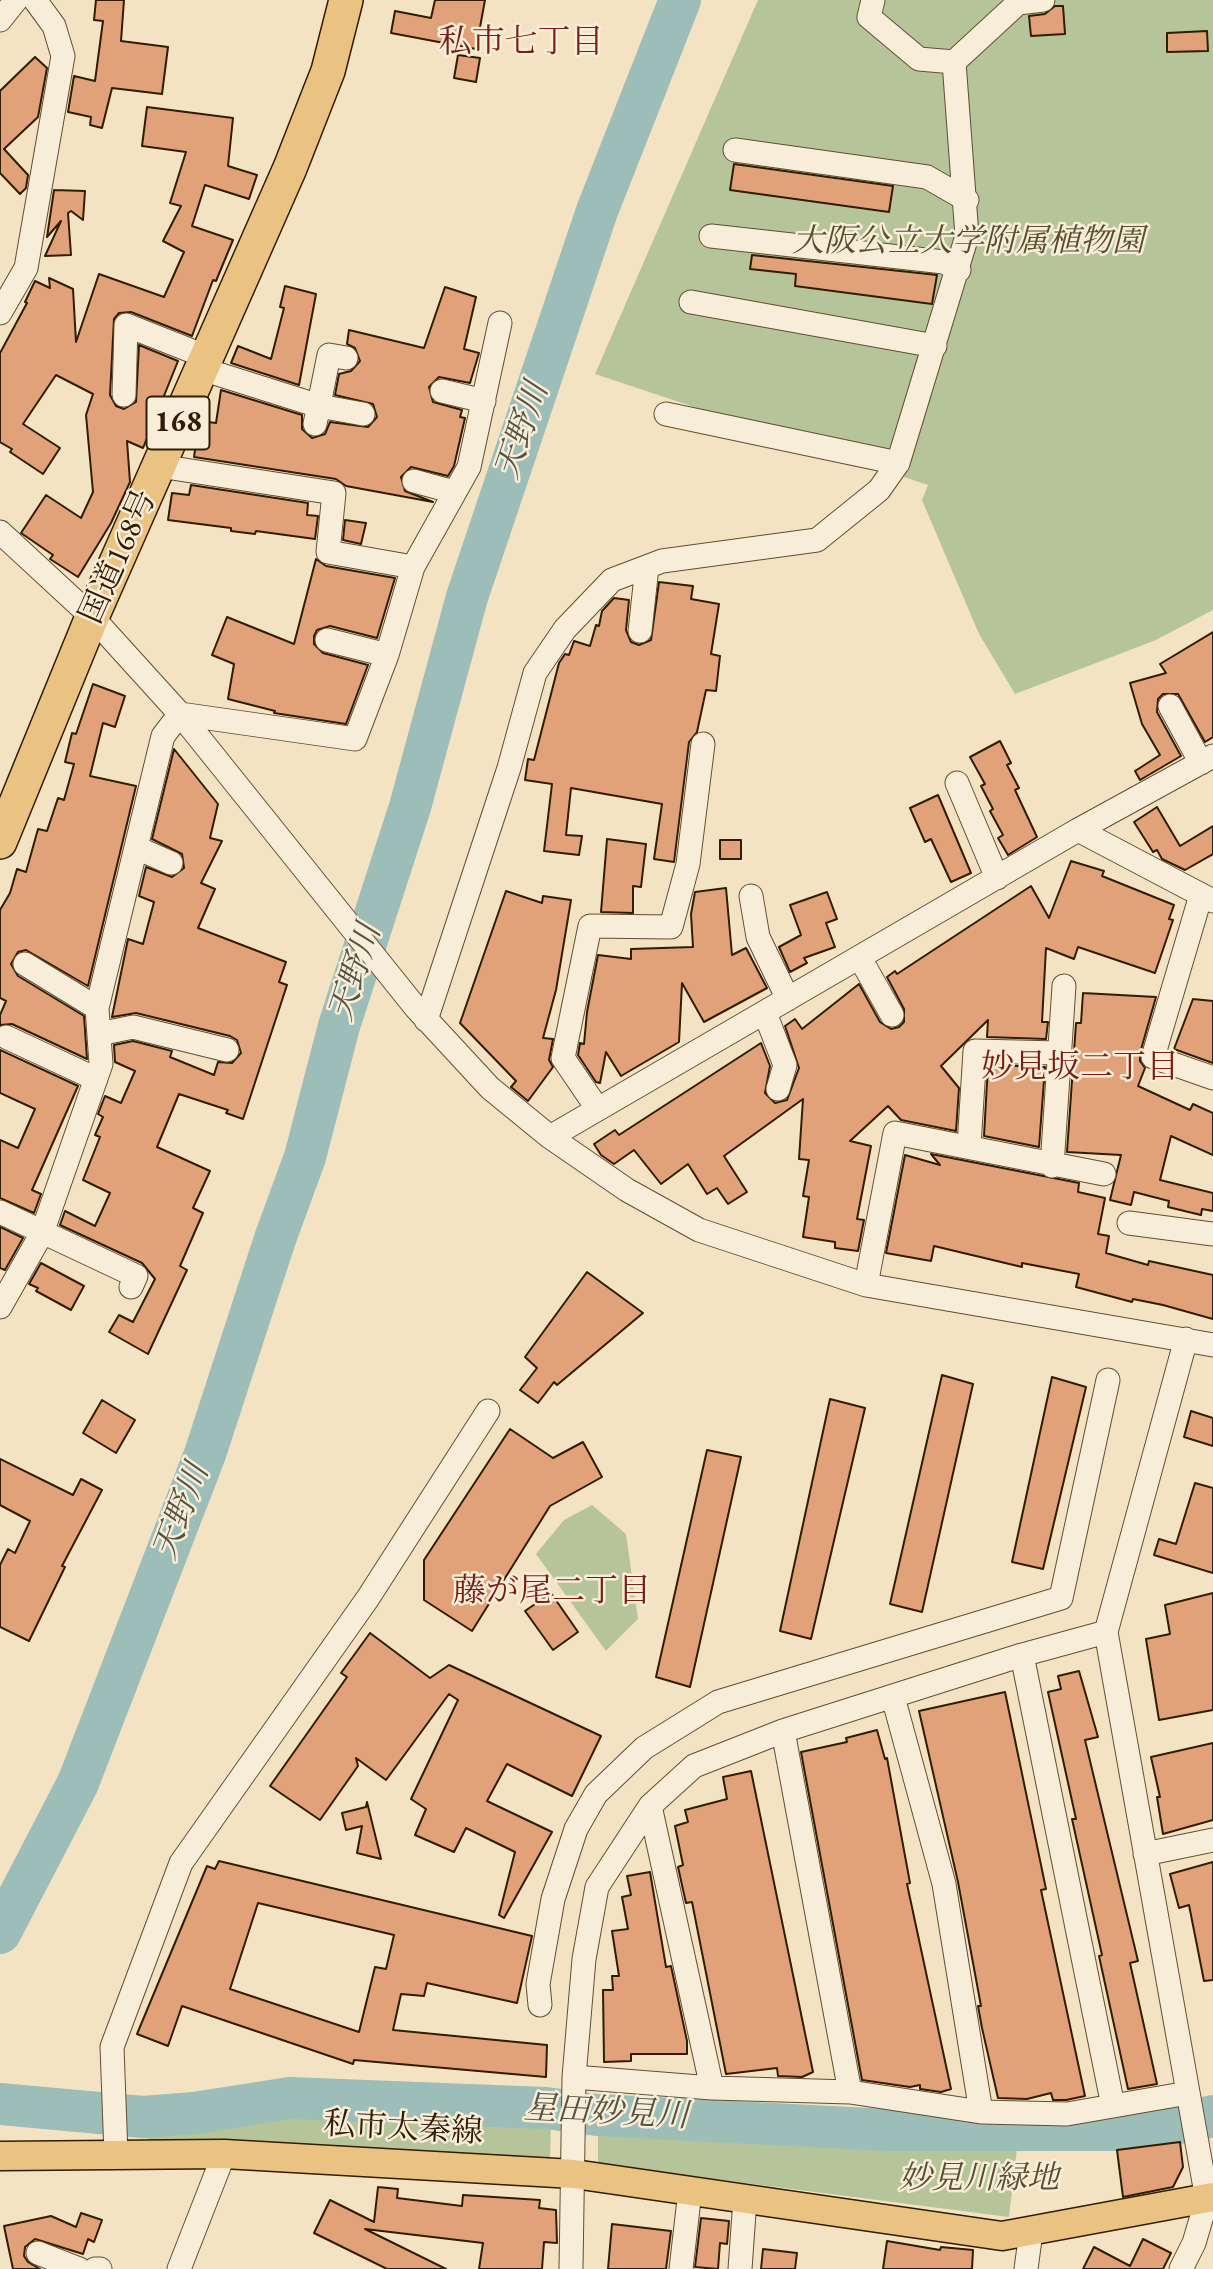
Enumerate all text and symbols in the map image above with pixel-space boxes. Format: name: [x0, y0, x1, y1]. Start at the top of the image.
district label: 私市七丁目: [439, 23, 603, 63]
park label: 大阪公立大学附属植物園: [792, 223, 1144, 261]
water label: 天野川: [488, 378, 558, 484]
road number: 168: [146, 396, 210, 450]
street label: 国道168号: [73, 484, 165, 630]
water label: 天野川: [322, 920, 390, 1026]
district label: 妙見坂二丁目: [981, 1048, 1179, 1088]
water label: 天野川: [146, 1459, 218, 1565]
district label: 藤が尾二丁目: [453, 1572, 651, 1612]
water label: 星田妙見川: [523, 2089, 689, 2137]
street label: 私市太秦線: [322, 2106, 484, 2152]
park label: 妙見川緑地: [899, 2160, 1059, 2198]

